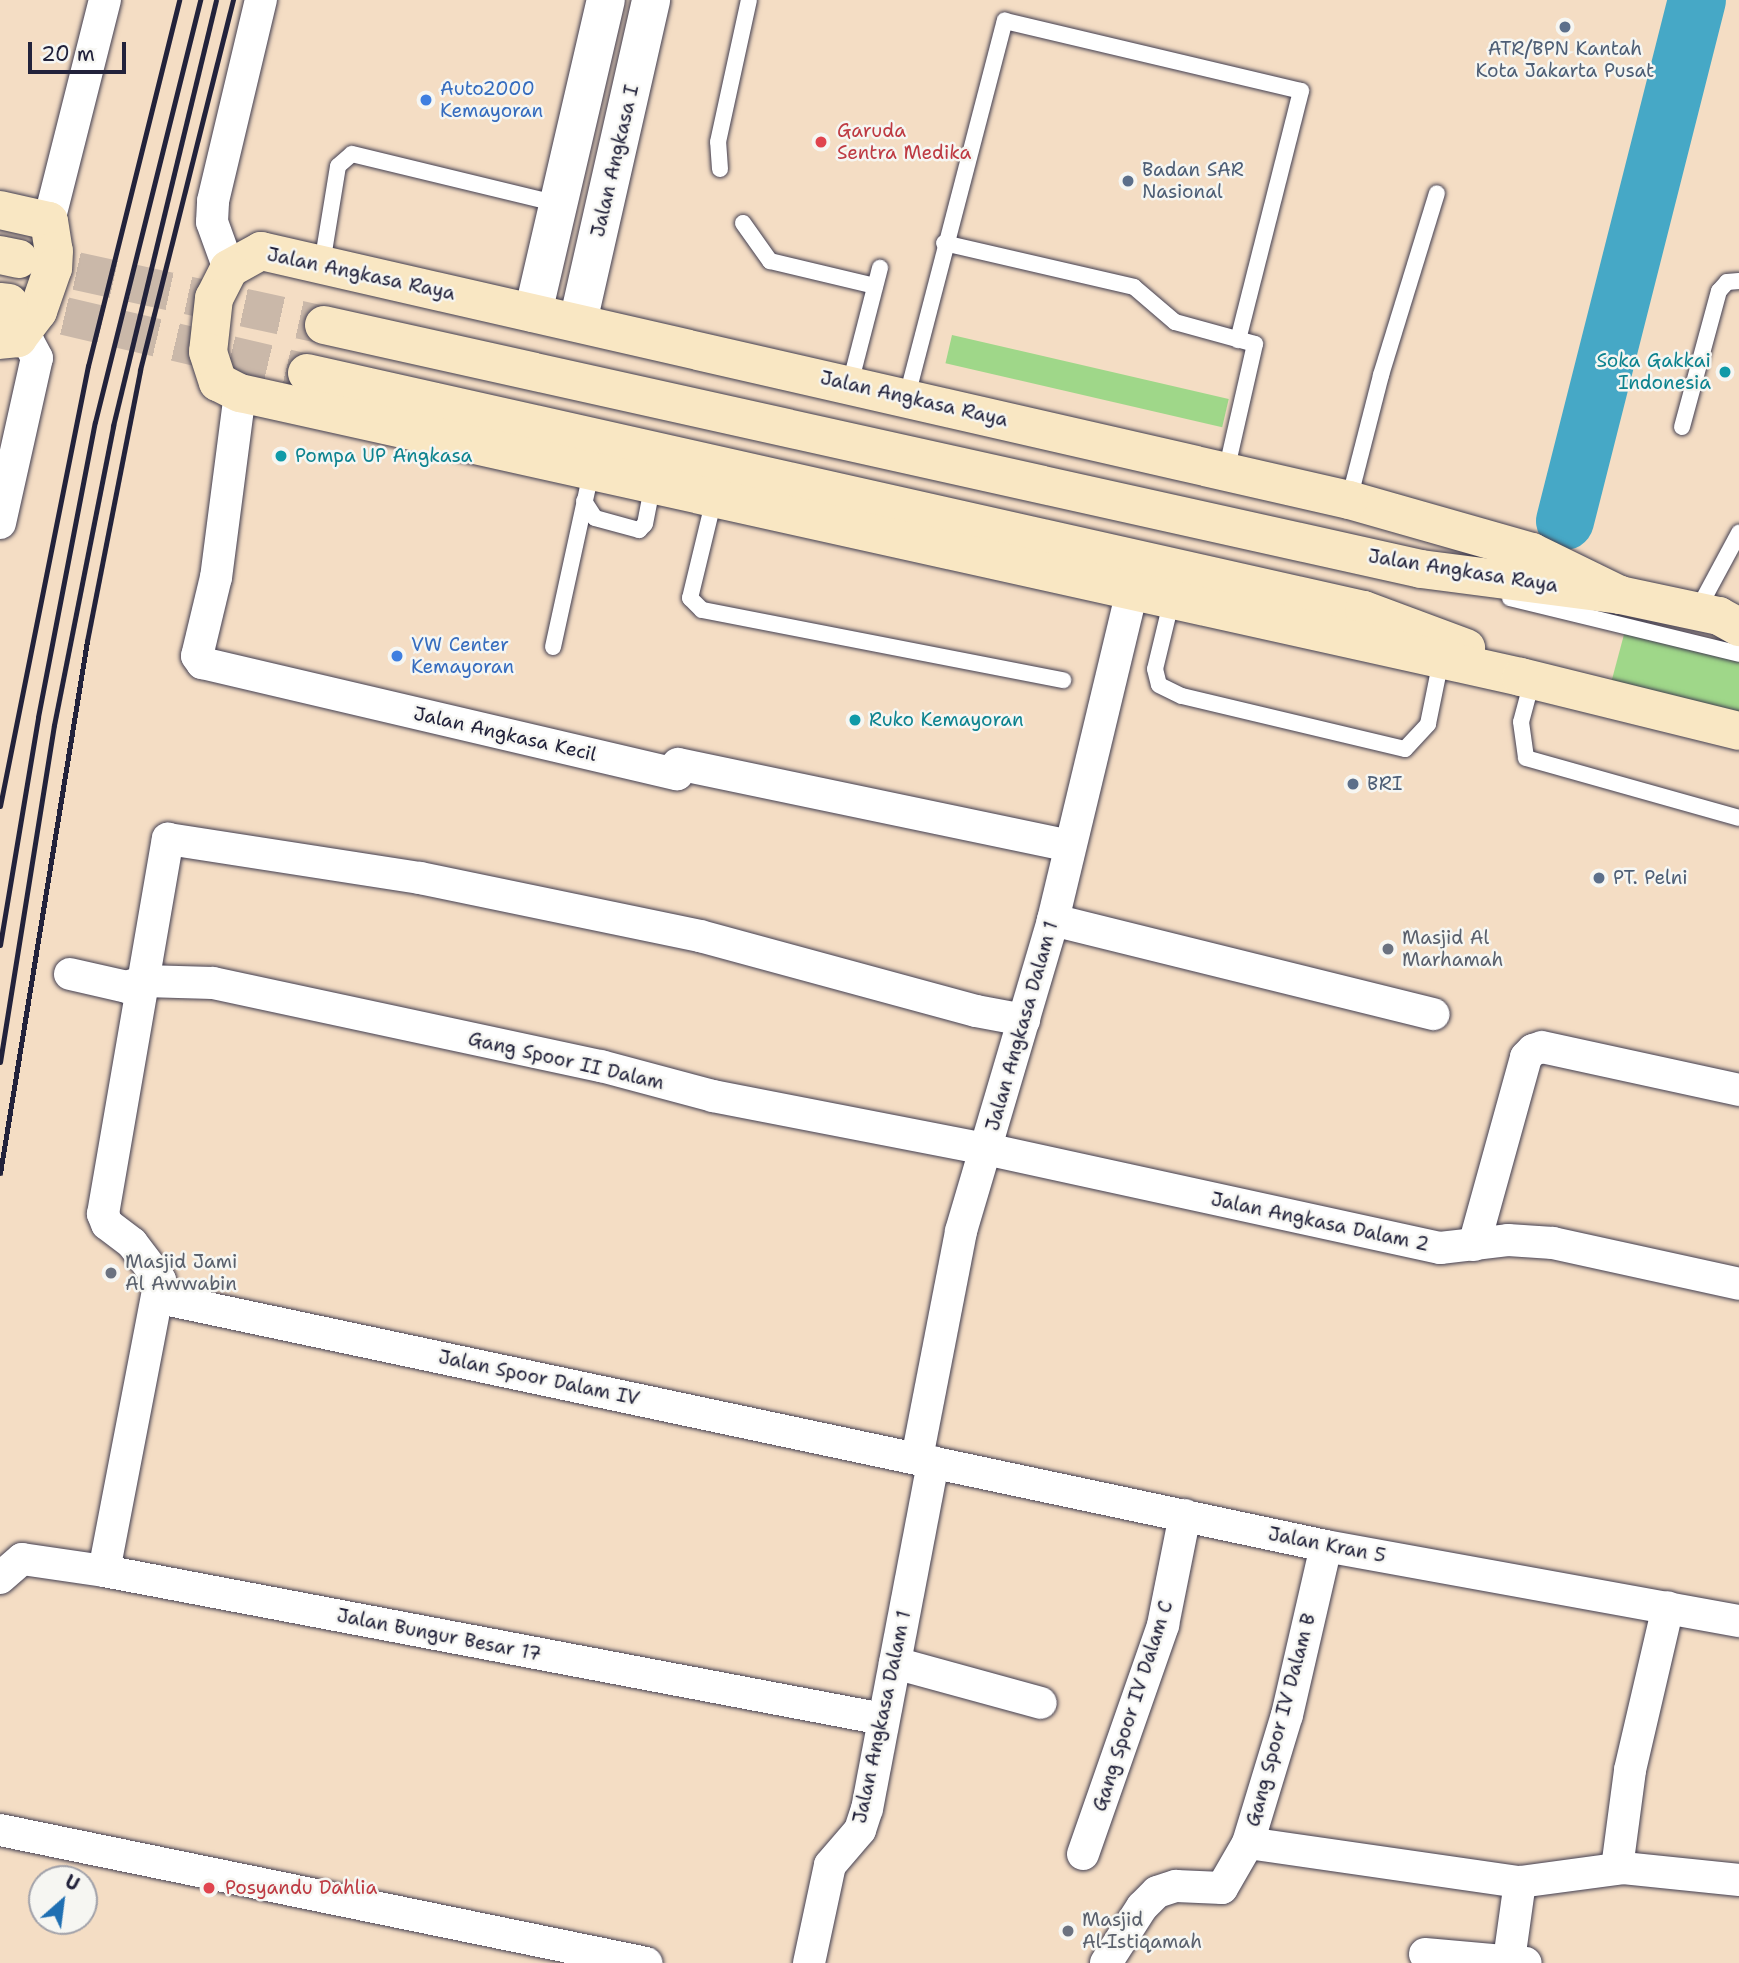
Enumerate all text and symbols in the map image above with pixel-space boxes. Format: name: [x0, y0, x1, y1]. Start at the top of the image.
marker: ATR/BPN Kantah Kota Jakarta Pusat: [1557, 19, 1573, 35]
scale bar: [32, 28, 130, 72]
place label: ATR/BPN Kantah Kota Jakarta Pusat: [1476, 38, 1654, 82]
text: 20 m: [41, 40, 95, 68]
place label: Auto2000 Kemayoran: [440, 78, 543, 122]
street label: Jalan Angkasa I: [586, 83, 644, 239]
marker: Auto2000 Kemayoran: [418, 92, 434, 108]
place label: Garuda Sentra Medika: [837, 120, 971, 164]
marker: Garuda Sentra Medika: [811, 132, 831, 152]
place label: Badan SAR Nasional: [1142, 159, 1244, 203]
marker: Badan SAR Nasional: [1120, 173, 1136, 189]
street label: Jalan Angkasa Raya: [265, 243, 457, 305]
place label: Soka Gakkai Indonesia: [1597, 350, 1711, 394]
marker: Soka Gakkai Indonesia: [1717, 364, 1733, 380]
street label: Jalan Angkasa Raya: [818, 366, 1010, 432]
place label: Pompa UP Angkasa: [295, 445, 472, 467]
marker: Pompa UP Angkasa: [273, 448, 289, 464]
street label: Jalan Angkasa Raya: [1367, 545, 1559, 597]
place label: VW Center Kemayoran: [411, 634, 514, 678]
marker: VW Center Kemayoran: [389, 648, 405, 664]
street label: Jalan Angkasa Kecil: [411, 702, 599, 766]
place label: Ruko Kemayoran: [869, 709, 1024, 731]
marker: Ruko Kemayoran: [847, 712, 863, 728]
place label: BRI: [1367, 773, 1403, 795]
marker: BRI: [1345, 776, 1361, 792]
place label: PT. Pelni: [1613, 867, 1688, 889]
marker: PT. Pelni: [1591, 870, 1607, 886]
street label: Jalan Angkasa Dalam 1: [981, 919, 1063, 1133]
place label: Masjid Al Marhamah: [1402, 927, 1503, 971]
marker: Masjid Al Marhamah: [1380, 941, 1396, 957]
street label: Gang Spoor II Dalam: [466, 1027, 666, 1095]
street label: Jalan Angkasa Dalam 2: [1209, 1188, 1431, 1256]
place label: Masjid Jami Al Awwabin: [125, 1251, 237, 1295]
marker: Masjid Jami Al Awwabin: [103, 1265, 119, 1281]
street label: Jalan Spoor Dalam IV: [436, 1346, 642, 1410]
street label: Jalan Kran 5: [1266, 1522, 1388, 1568]
street label: Gang Spoor IV Dalam C: [1088, 1598, 1178, 1814]
street label: Jalan Bungur Besar 17: [335, 1604, 543, 1666]
street label: Jalan Angkasa Dalam 1: [848, 1608, 916, 1826]
street label: Gang Spoor IV Dalam B: [1242, 1611, 1320, 1829]
north arrow: [28, 1865, 98, 1935]
text: U: [61, 1869, 84, 1897]
place label: Posyandu Dahlia: [225, 1877, 377, 1899]
marker: Posyandu Dahlia: [199, 1878, 219, 1898]
place label: Masjid Al-Istiqamah: [1082, 1909, 1202, 1953]
marker: Masjid Al-Istiqamah: [1060, 1923, 1076, 1939]

